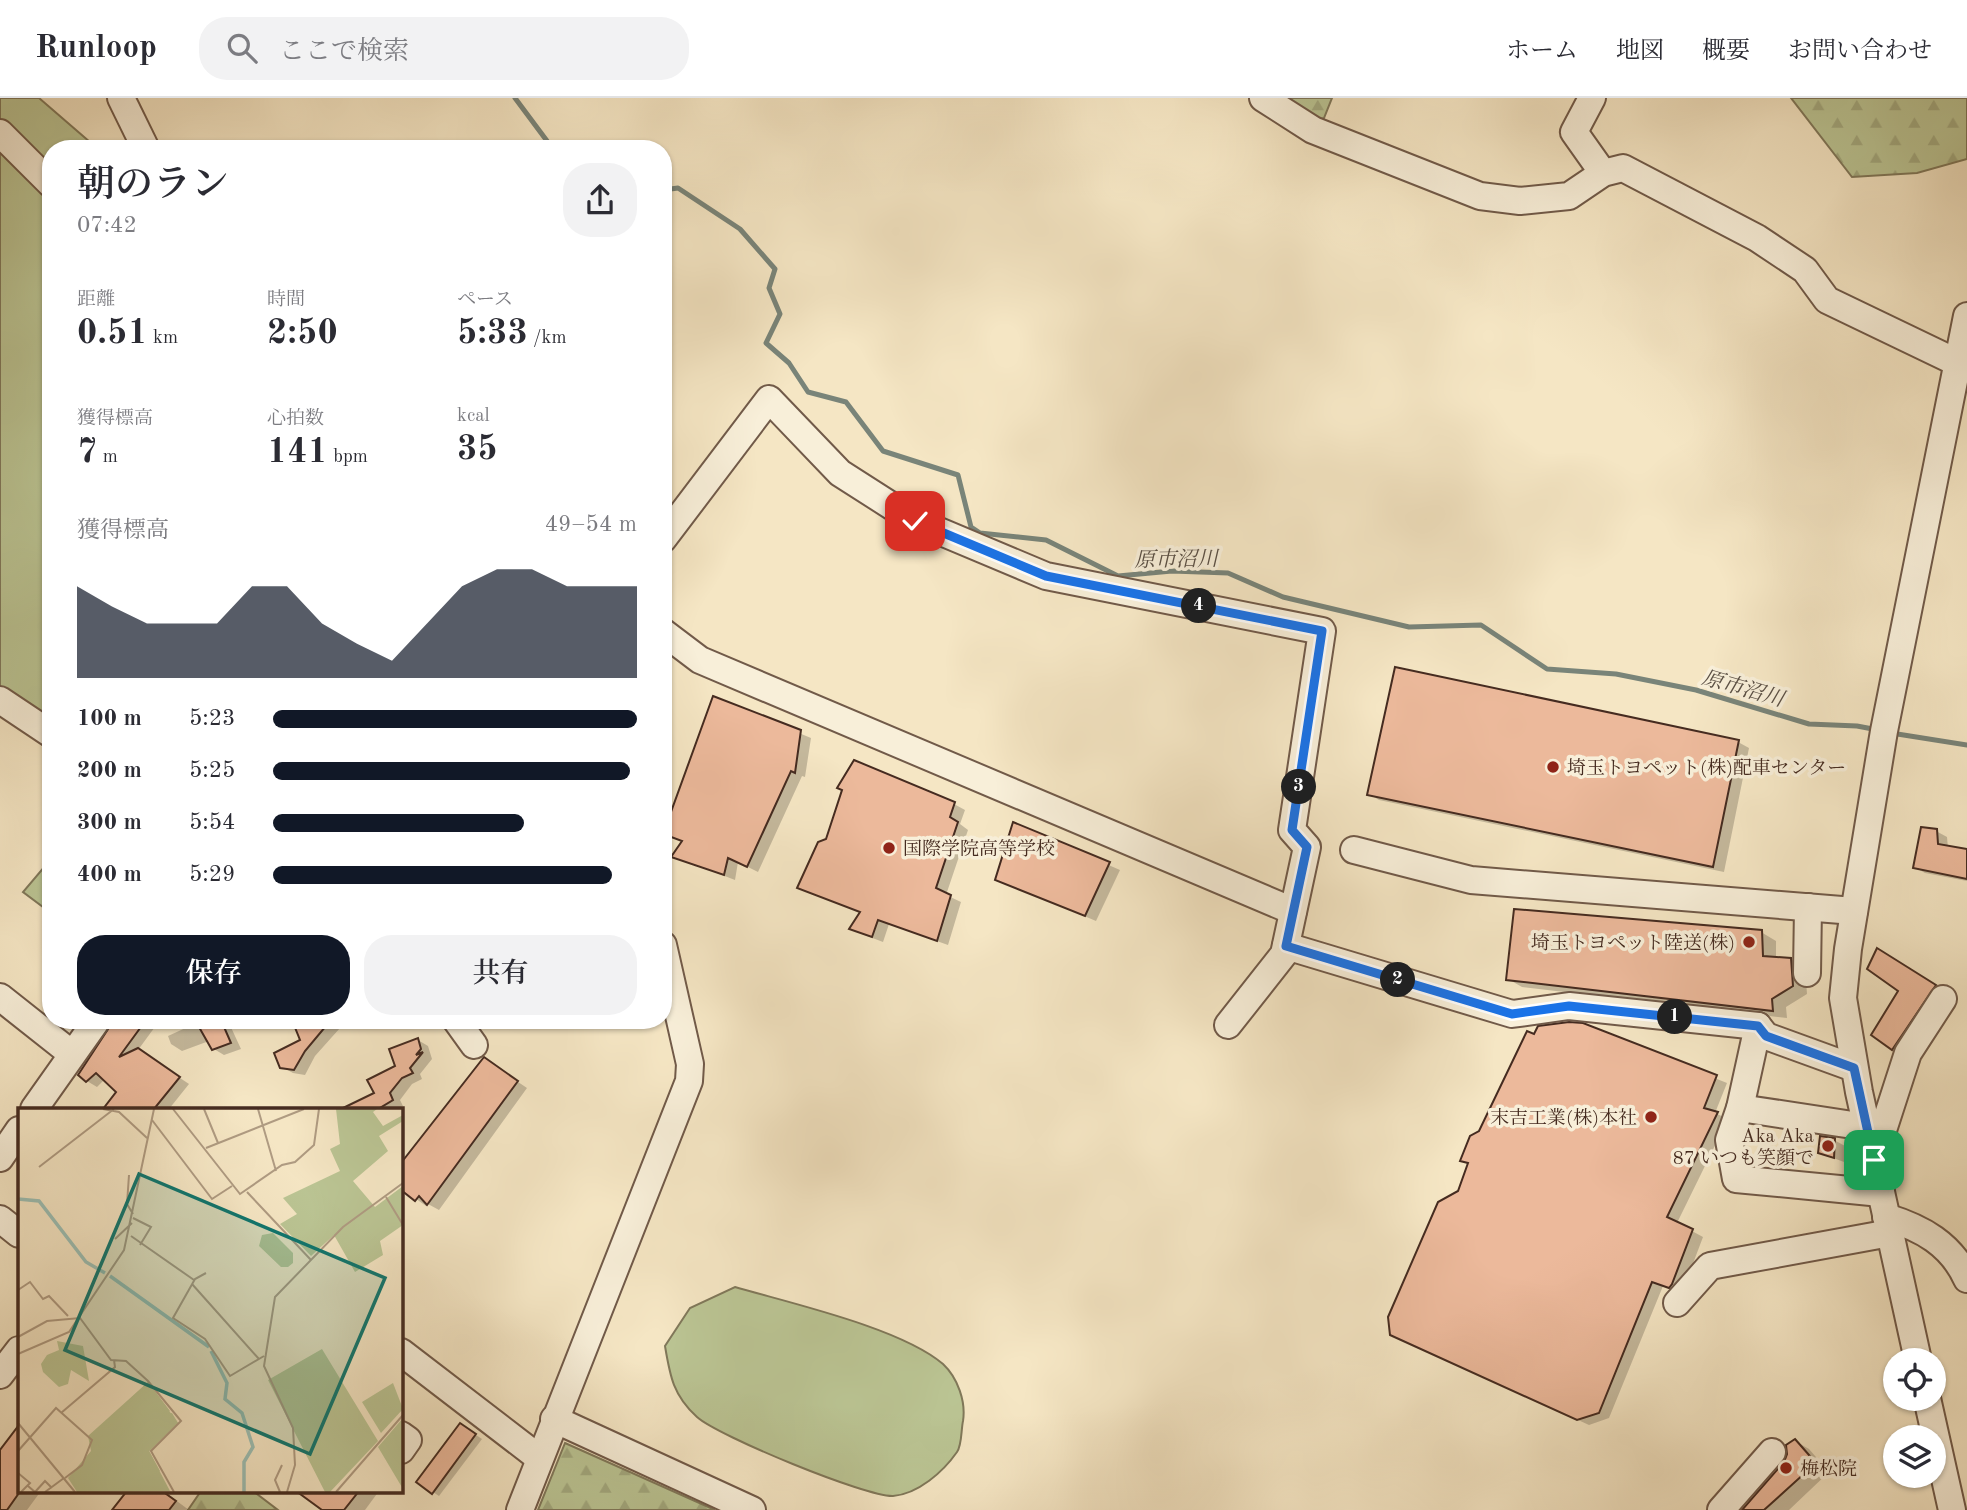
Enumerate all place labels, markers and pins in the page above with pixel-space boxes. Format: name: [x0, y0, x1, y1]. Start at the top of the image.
pin: [885, 491, 945, 551]
pin: 4: [1182, 588, 1216, 624]
place label: 埼玉トヨペット(株)配車センター: [1567, 757, 1846, 779]
marker: 埼玉トヨペット(株)配車センター: [1545, 759, 1561, 775]
pin: 3: [1282, 770, 1316, 804]
place label: 国際学院高等学校: [903, 839, 1055, 860]
marker: 国際学院高等学校: [881, 840, 897, 856]
place label: 埼玉トヨペット陸送(株): [1531, 933, 1735, 954]
marker: 埼玉トヨペット陸送(株): [1741, 934, 1757, 950]
pin: 2: [1380, 962, 1416, 998]
pin: 1: [1658, 1000, 1692, 1034]
place label: 末吉工業(株)本社: [1490, 1107, 1637, 1129]
marker: 末吉工業(株)本社: [1643, 1109, 1659, 1125]
place label: Aka Aka 87 いつも笑顔で: [1673, 1128, 1815, 1169]
pin: [1844, 1130, 1904, 1190]
marker: Aka Aka 87 いつも笑顔で: [1820, 1138, 1836, 1154]
place label: 梅松院: [1800, 1459, 1857, 1480]
marker: 梅松院: [1778, 1460, 1794, 1476]

